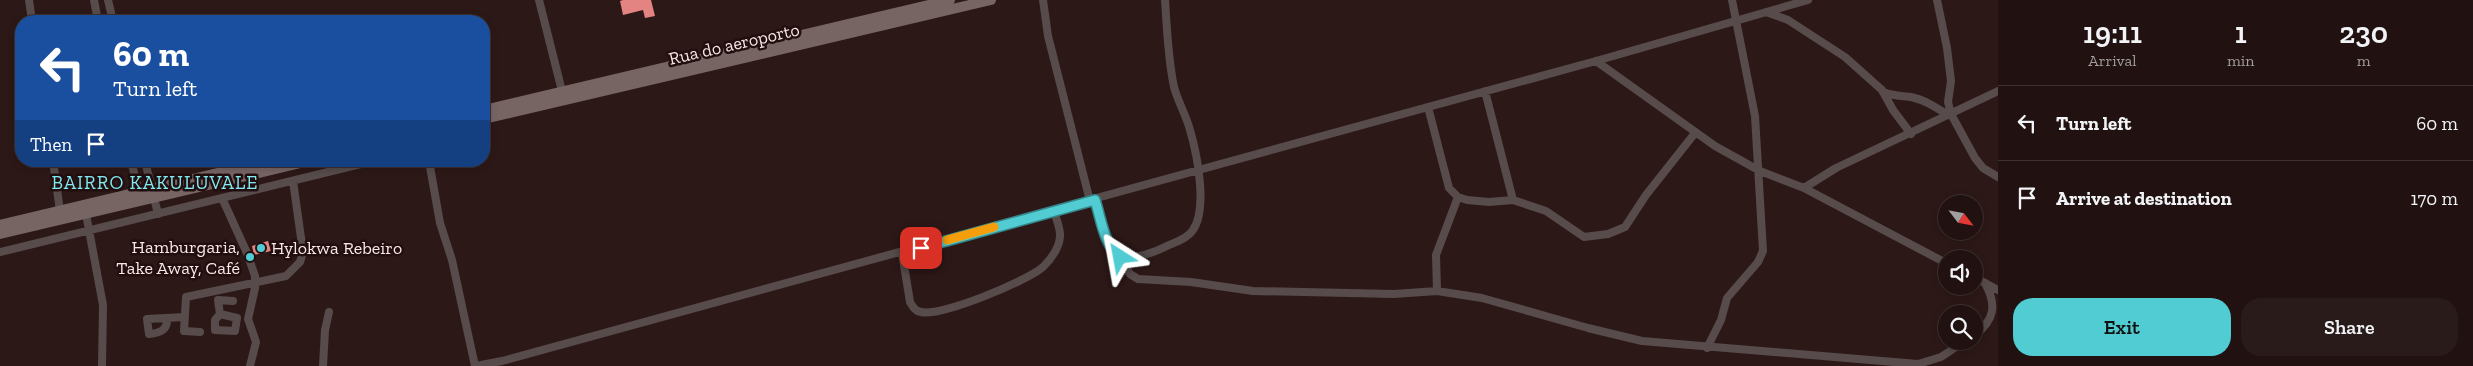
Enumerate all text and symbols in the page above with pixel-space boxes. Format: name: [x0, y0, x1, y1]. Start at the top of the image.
text: 19:11: [2083, 15, 2142, 51]
text: 1: [2235, 15, 2247, 51]
text: 230: [2339, 15, 2388, 51]
street label: Rua do aeroporto: [666, 18, 802, 70]
text: 60 m: [113, 33, 189, 75]
icon: left: [30, 35, 95, 100]
text: Arrival: [2088, 51, 2137, 70]
text: min: [2227, 51, 2254, 70]
text: m: [2357, 51, 2371, 70]
text: Turn left: [113, 75, 197, 102]
icon: left: [2013, 109, 2041, 137]
text: Turn left: [2056, 112, 2131, 135]
text: 60 m: [2416, 112, 2458, 135]
icon: arrive: [82, 130, 110, 158]
text: Then: [30, 133, 72, 156]
district label: BAIRRO KAKULUVALE: [52, 171, 258, 194]
icon: arrive: [2013, 184, 2041, 212]
text: Arrive at destination: [2056, 187, 2232, 210]
text: 170 m: [2410, 187, 2458, 210]
north arrow: [1938, 195, 1982, 240]
map controls: [1938, 195, 1983, 350]
pin: [900, 227, 942, 269]
position arrow: [1093, 230, 1145, 282]
icon: arrive: [907, 234, 935, 262]
place label: Hamburgaria, Take Away, Café: [116, 236, 240, 279]
place label: Hylokwa Rebeiro: [271, 237, 402, 259]
marker: Hylokwa Rebeiro: [255, 242, 267, 254]
button: sound: [1938, 250, 1983, 295]
marker: Hamburgaria, Take Away, Café: [244, 251, 256, 263]
button: Exit: [2013, 298, 2231, 356]
button: Share: [2241, 298, 2458, 356]
button: search: [1938, 305, 1983, 350]

